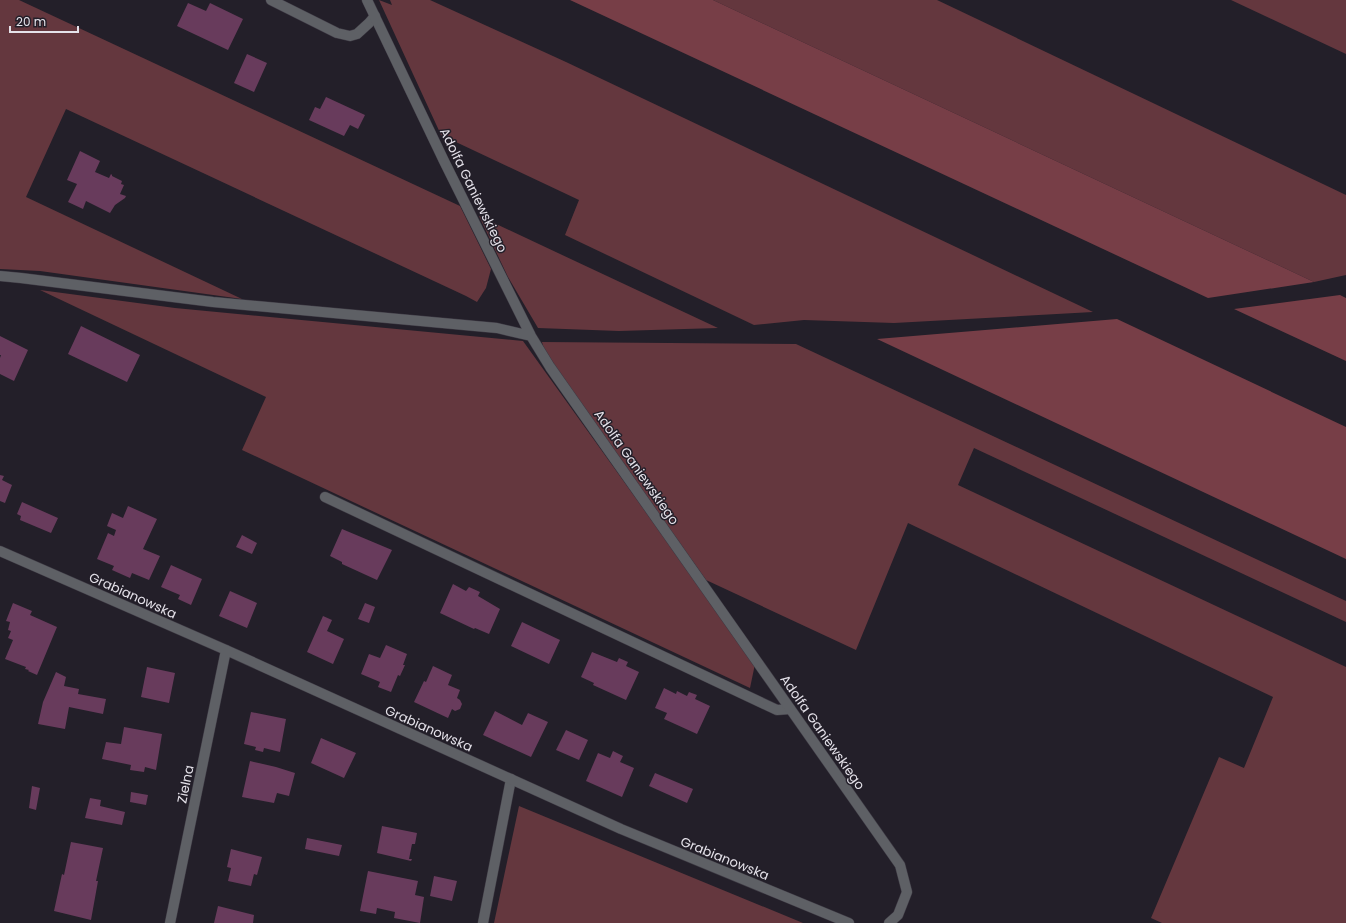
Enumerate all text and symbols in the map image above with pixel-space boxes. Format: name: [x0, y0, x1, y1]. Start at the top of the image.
scale bar: [10, 8, 78, 34]
text: 20 m: [16, 13, 46, 30]
street label: Adolfa Ganiewskiego: [435, 125, 512, 256]
street label: Adolfa Ganiewskiego: [590, 406, 684, 529]
street label: Grabianowska: [86, 568, 180, 623]
street label: Adolfa Ganiewskiego: [776, 671, 870, 794]
street label: Grabianowska: [382, 701, 476, 756]
street label: Zielna: [172, 763, 199, 805]
street label: Grabianowska: [678, 832, 772, 885]

